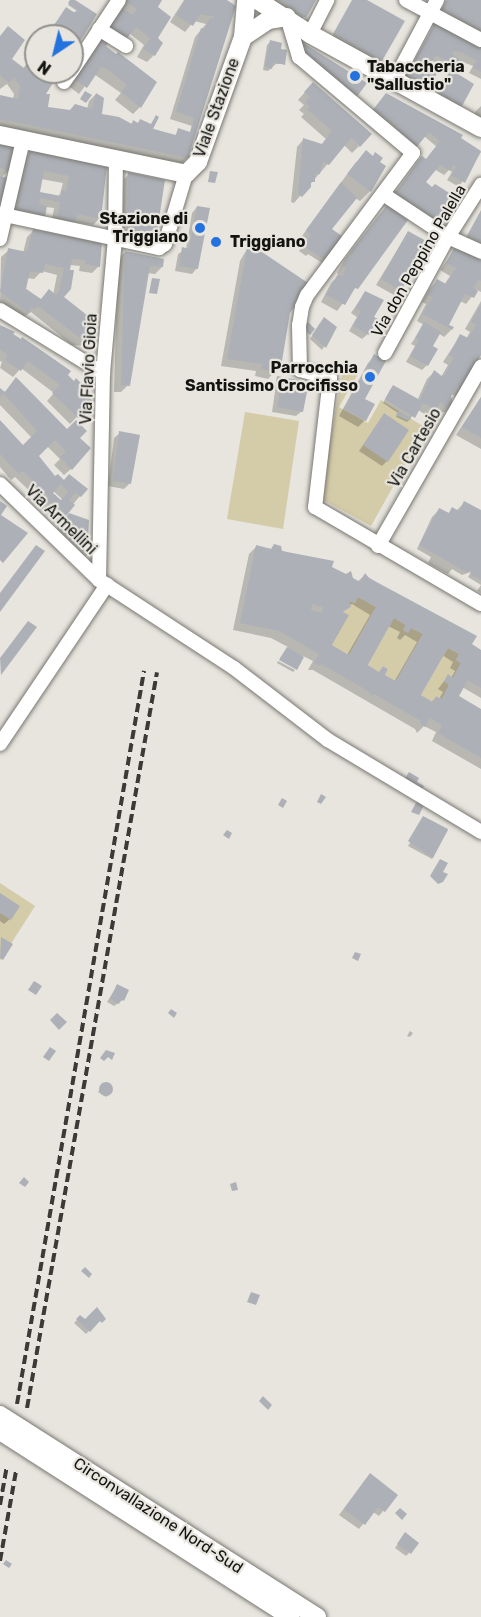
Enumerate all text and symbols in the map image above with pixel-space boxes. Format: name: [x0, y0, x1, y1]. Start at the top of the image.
north arrow: [24, 24, 84, 84]
street label: Viale Stazione: [190, 55, 244, 161]
text: N: [34, 56, 55, 79]
place label: Tabaccheria "Sallustio": [367, 57, 465, 95]
marker: Tabaccheria "Sallustio": [348, 69, 362, 83]
street label: Via don Peppino Palella: [368, 181, 470, 341]
place label: Stazione di Triggiano: [99, 209, 188, 247]
marker: Stazione di Triggiano: [193, 221, 207, 235]
place label: Triggiano: [230, 232, 305, 252]
marker: Triggiano: [207, 233, 225, 251]
street label: Via Flavio Gioia: [76, 313, 102, 425]
place label: Parrocchia Santissimo Crocifisso: [185, 358, 358, 396]
marker: Parrocchia Santissimo Crocifisso: [363, 370, 377, 384]
street label: Via Cartesio: [384, 405, 446, 491]
street label: Via Armellini: [21, 481, 101, 559]
street label: Circonvallazione Nord-Sud: [70, 1454, 246, 1578]

